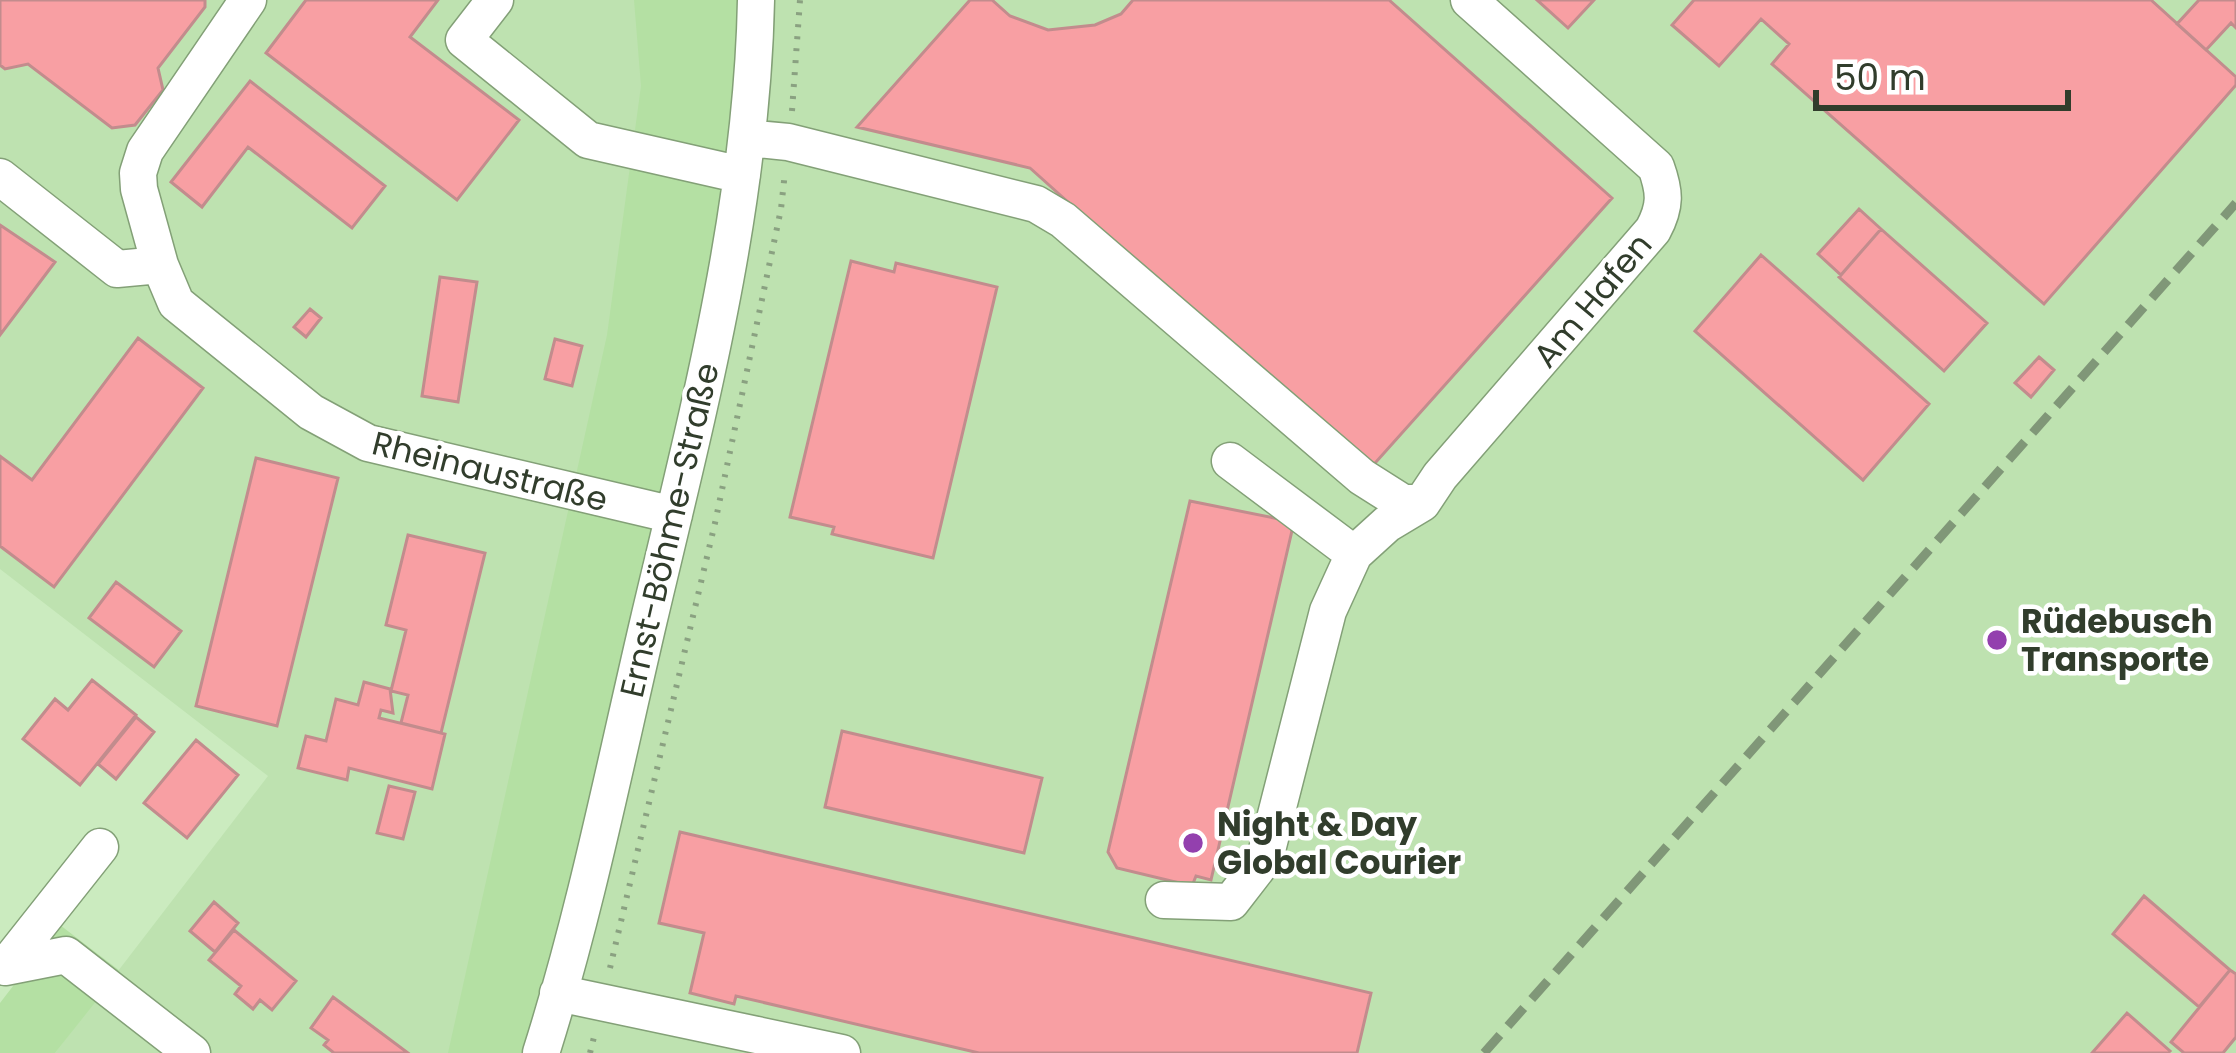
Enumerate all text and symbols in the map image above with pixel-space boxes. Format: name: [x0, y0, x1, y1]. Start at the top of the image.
scale bar: [1816, 36, 2068, 110]
text: 50 m: [1834, 52, 1926, 103]
street label: Am Hafen: [1522, 223, 1663, 378]
street label: Ernst-Böhme-Straße: [608, 358, 731, 702]
street label: Rheinaustraße: [367, 420, 613, 523]
place label: Rüdebusch Transporte: [2021, 598, 2213, 683]
marker: Rüdebusch Transporte: [1984, 627, 2010, 653]
place label: Night & Day Global Courier: [1217, 801, 1461, 886]
marker: Night & Day Global Courier: [1180, 830, 1206, 856]

